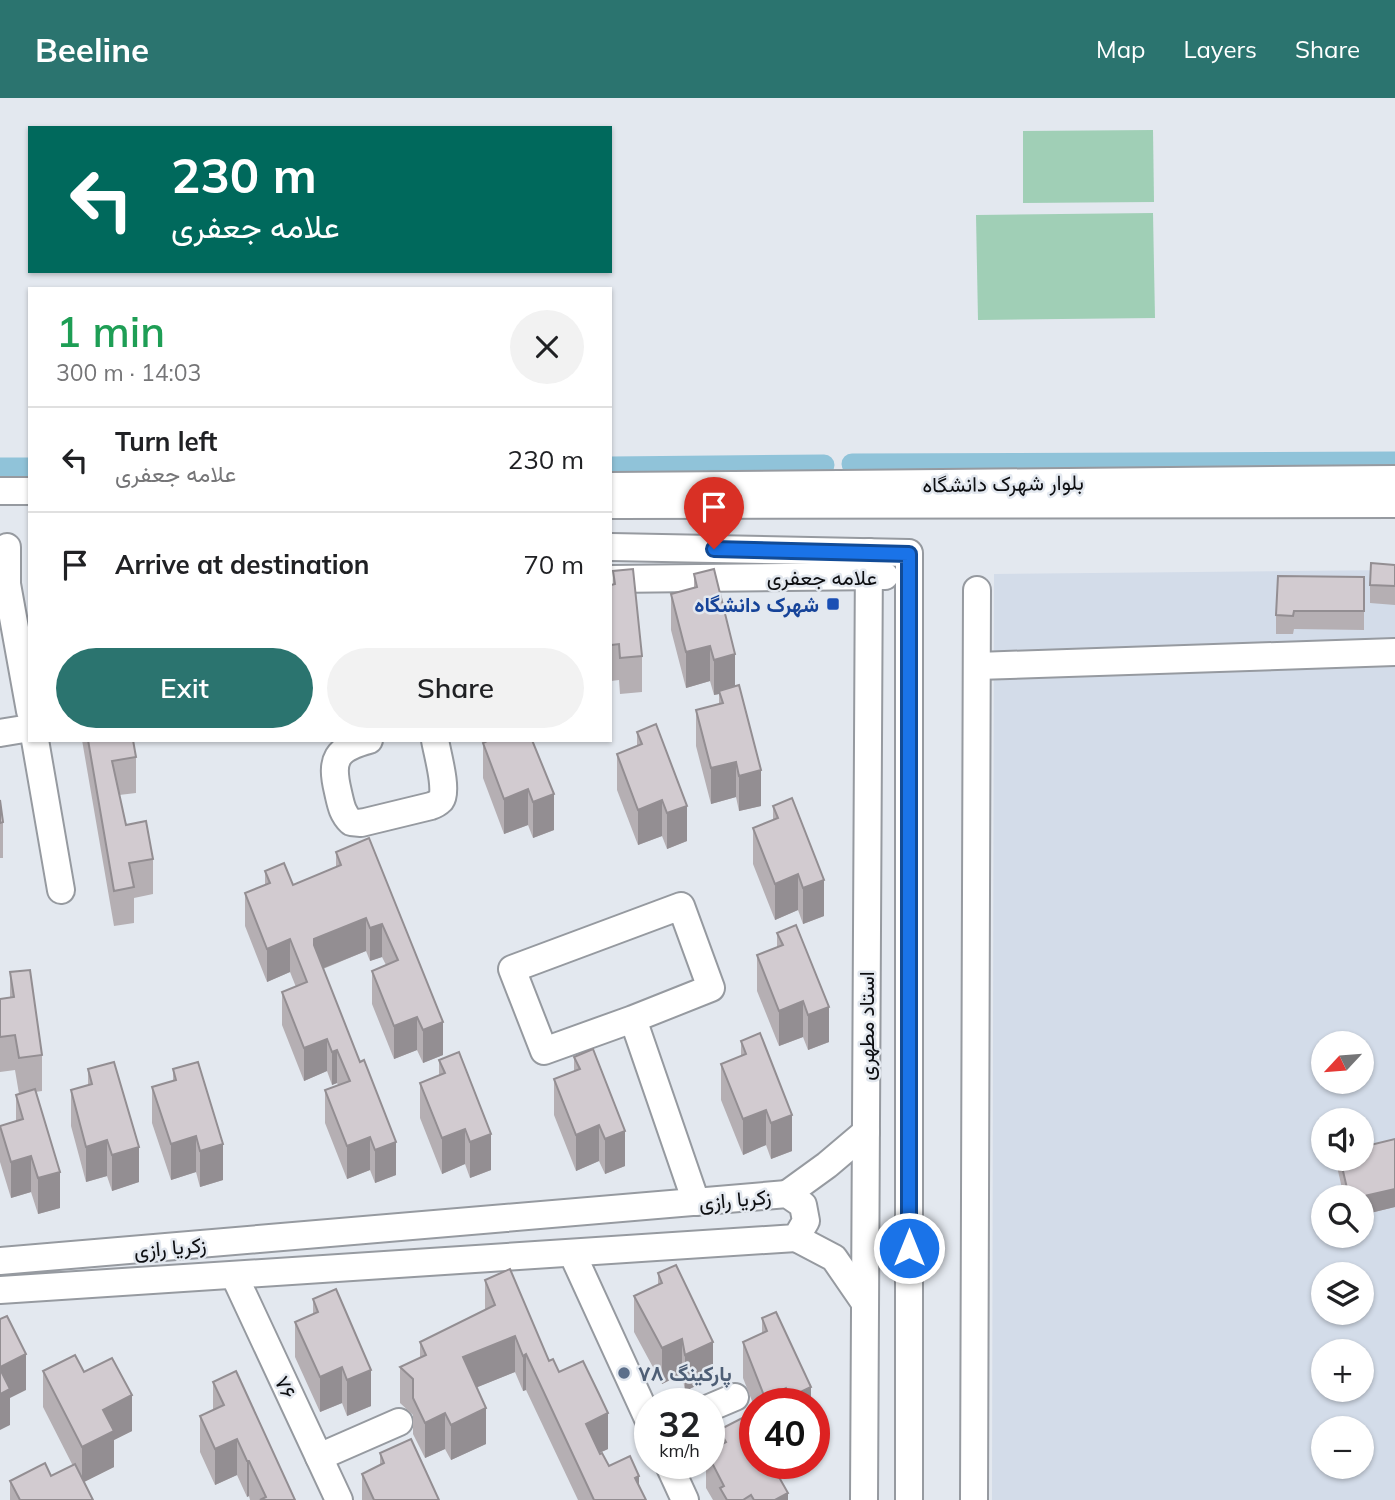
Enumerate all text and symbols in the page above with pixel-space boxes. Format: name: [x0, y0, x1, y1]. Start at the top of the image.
text: Beeline: [35, 29, 149, 70]
text: Map: [1096, 34, 1145, 64]
text: Layers: [1183, 34, 1257, 64]
text: Share: [1295, 34, 1360, 64]
text: 230 m: [171, 144, 317, 205]
icon: left: [56, 154, 147, 245]
text: علامه جعفری: [171, 206, 340, 246]
text: 1 min: [56, 305, 165, 358]
button: close: [510, 310, 584, 384]
text: 300 m · 14:03: [56, 358, 201, 387]
text: Turn left: [115, 425, 217, 458]
icon: left: [56, 441, 94, 479]
text: 230 m: [508, 443, 584, 476]
text: علامه جعفری: [115, 459, 236, 488]
street label: بلوار شهرک دانشگاه: [922, 469, 1084, 498]
pin: [684, 477, 744, 549]
icon: arrive: [695, 488, 733, 526]
icon: arrive: [56, 546, 94, 584]
text: Arrive at destination: [115, 548, 370, 581]
text: 70 m: [523, 548, 584, 581]
street label: علامه جعفری: [767, 564, 877, 591]
place label: شهرک دانشگاه: [694, 591, 819, 618]
marker: شهرک دانشگاه: [825, 596, 841, 612]
button: Exit: [56, 648, 313, 728]
button: Share: [327, 648, 584, 728]
street label: استاد مطهری: [853, 971, 880, 1081]
north arrow: [1311, 1031, 1374, 1094]
map controls: [1311, 1031, 1374, 1479]
button: sound: [1311, 1108, 1374, 1171]
street label: زکریا رازی: [698, 1183, 772, 1216]
button: search: [1311, 1185, 1374, 1248]
position arrow: [872, 1211, 946, 1285]
street label: زکریا رازی: [133, 1231, 207, 1264]
button: layers: [1311, 1262, 1374, 1325]
button: +: [1311, 1339, 1374, 1402]
place label: پارکینگ ۷۸: [638, 1360, 732, 1388]
marker: پارکینگ ۷۸: [616, 1365, 632, 1381]
street label: ۷۶: [269, 1371, 303, 1403]
speed limit sign: 40: [739, 1388, 830, 1479]
text: 32: [658, 1402, 701, 1446]
button: −: [1311, 1416, 1374, 1479]
text: km/h: [659, 1439, 700, 1462]

